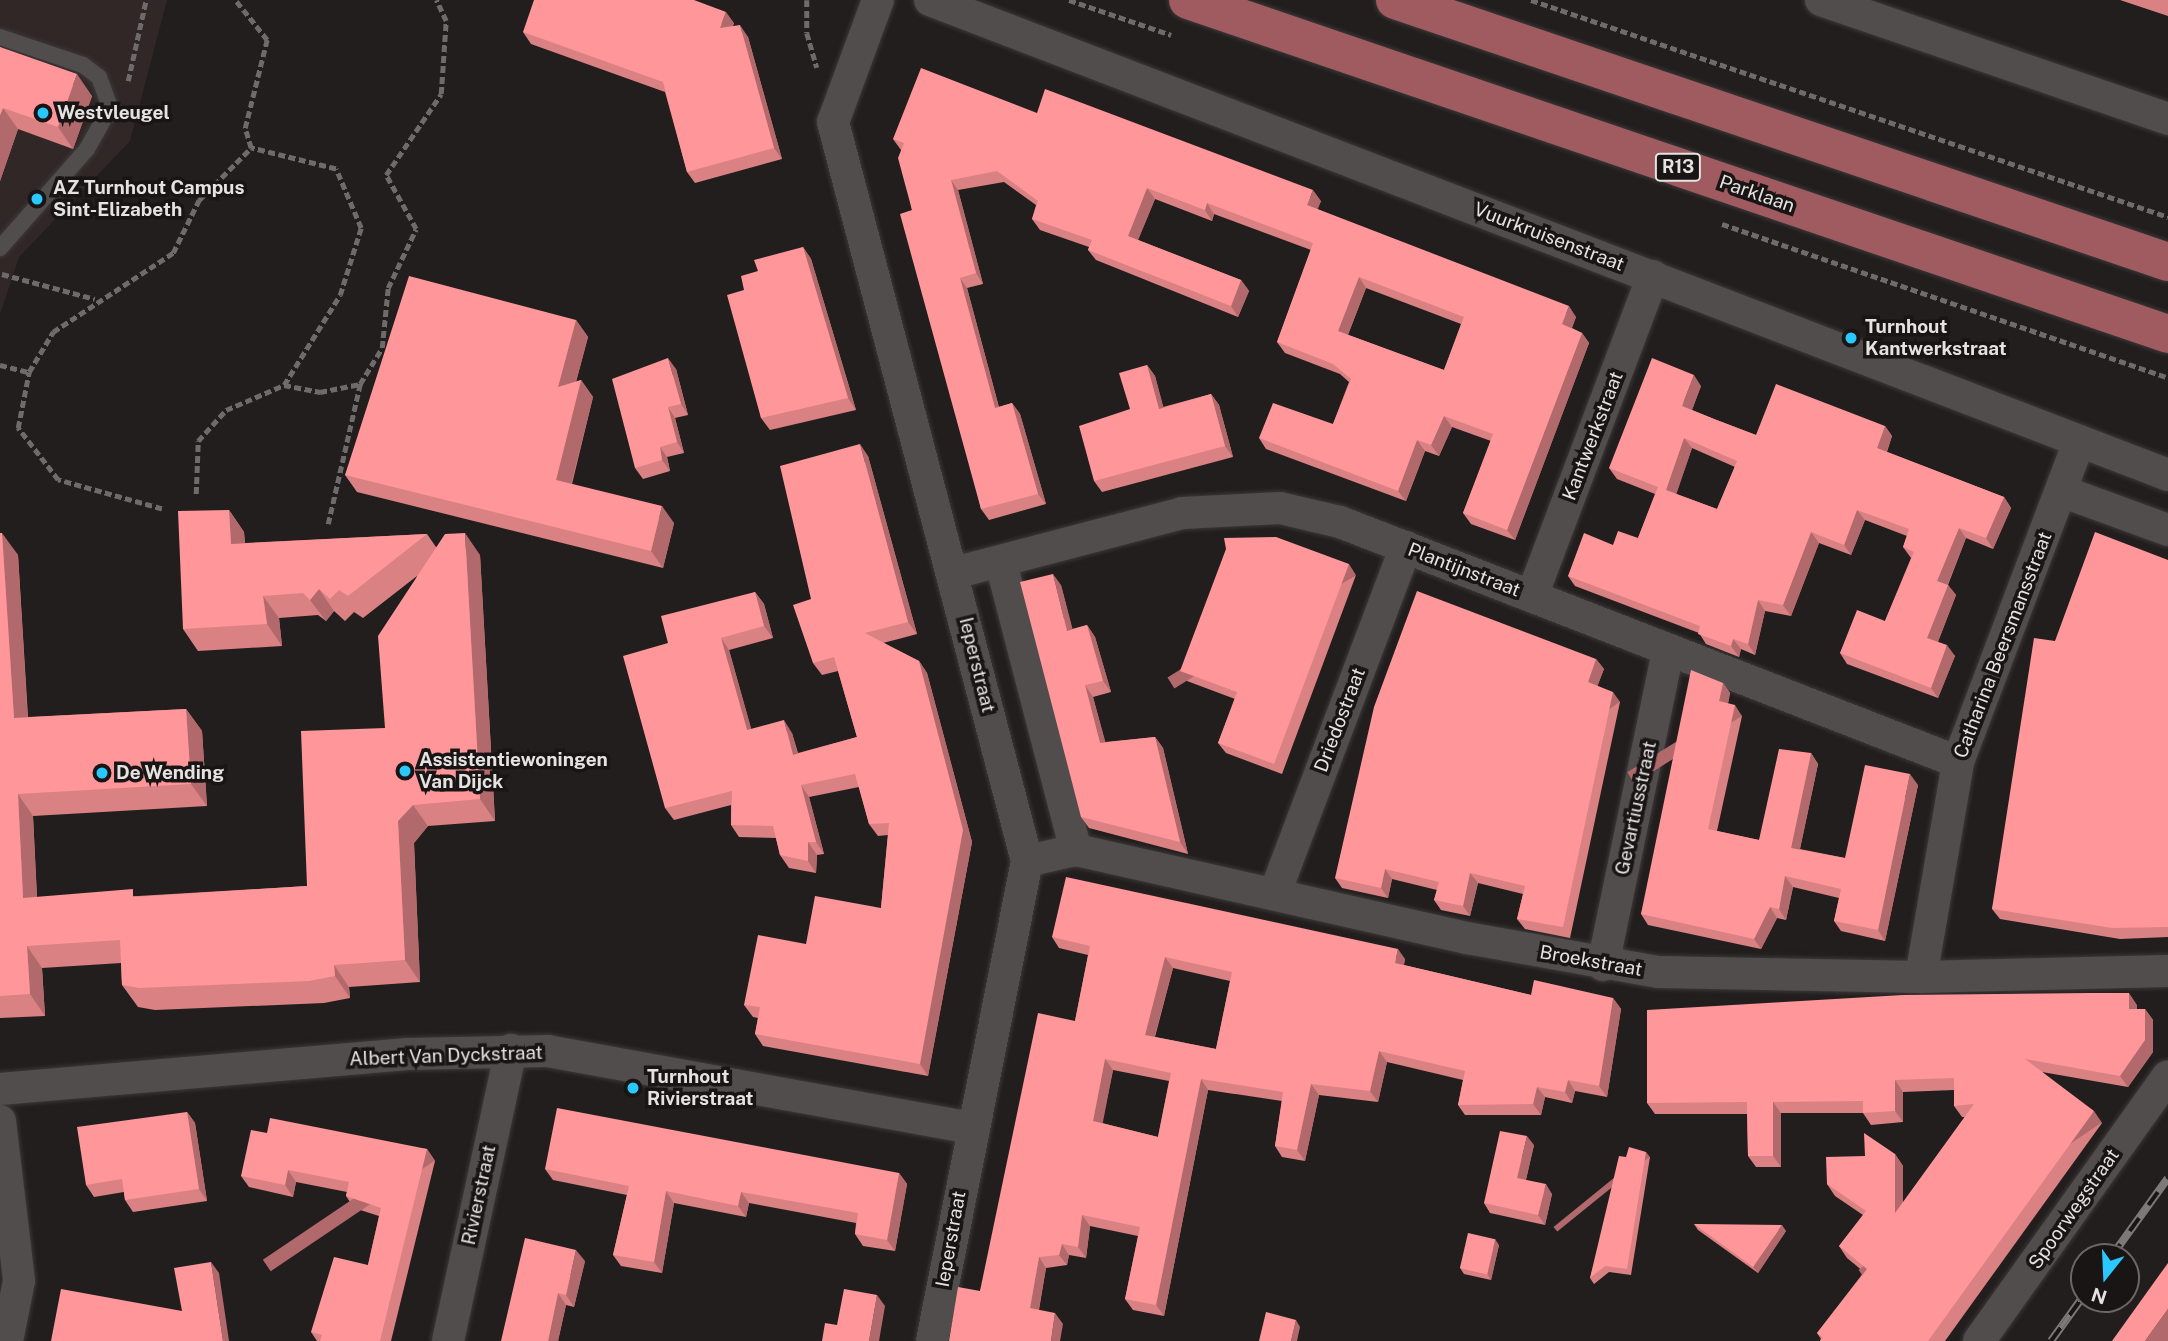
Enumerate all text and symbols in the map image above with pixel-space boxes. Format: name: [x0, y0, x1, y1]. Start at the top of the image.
place label: Westvleugel: [57, 102, 170, 124]
marker: Westvleugel: [35, 105, 51, 121]
road number: R13: [1654, 152, 1702, 182]
street label: Parklaan: [1716, 171, 1798, 217]
place label: AZ Turnhout Campus Sint-Elizabeth: [53, 177, 244, 221]
marker: AZ Turnhout Campus Sint-Elizabeth: [27, 189, 47, 209]
street label: Vuurkruisenstraat: [1470, 198, 1628, 276]
place label: Turnhout Kantwerkstraat: [1865, 316, 2007, 360]
marker: Turnhout Kantwerkstraat: [1843, 330, 1859, 346]
street label: Kantwerkstraat: [1558, 368, 1628, 504]
street label: Catharina Beersmansstraat: [1949, 529, 2057, 761]
street label: Plantijnstraat: [1404, 538, 1524, 602]
street label: Ieperstraat: [954, 615, 1000, 715]
street label: Driedostraat: [1310, 665, 1370, 775]
street label: Gevartiusstraat: [1611, 739, 1661, 877]
place label: Assistentiewoningen Van Dijck: [419, 749, 608, 793]
place label: De Wending: [116, 762, 224, 784]
marker: Assistentiewoningen Van Dijck: [397, 763, 413, 779]
marker: De Wending: [94, 765, 110, 781]
street label: Broekstraat: [1538, 941, 1644, 981]
street label: Albert Van Dyckstraat: [349, 1041, 543, 1071]
place label: Turnhout Rivierstraat: [647, 1066, 753, 1110]
marker: Turnhout Rivierstraat: [625, 1080, 641, 1096]
street label: Rivierstraat: [457, 1143, 501, 1247]
street label: Spoorwegstraat: [2024, 1144, 2124, 1274]
street label: Ieperstraat: [931, 1189, 971, 1289]
north arrow: [2070, 1243, 2140, 1313]
text: N: [2089, 1283, 2110, 1309]

